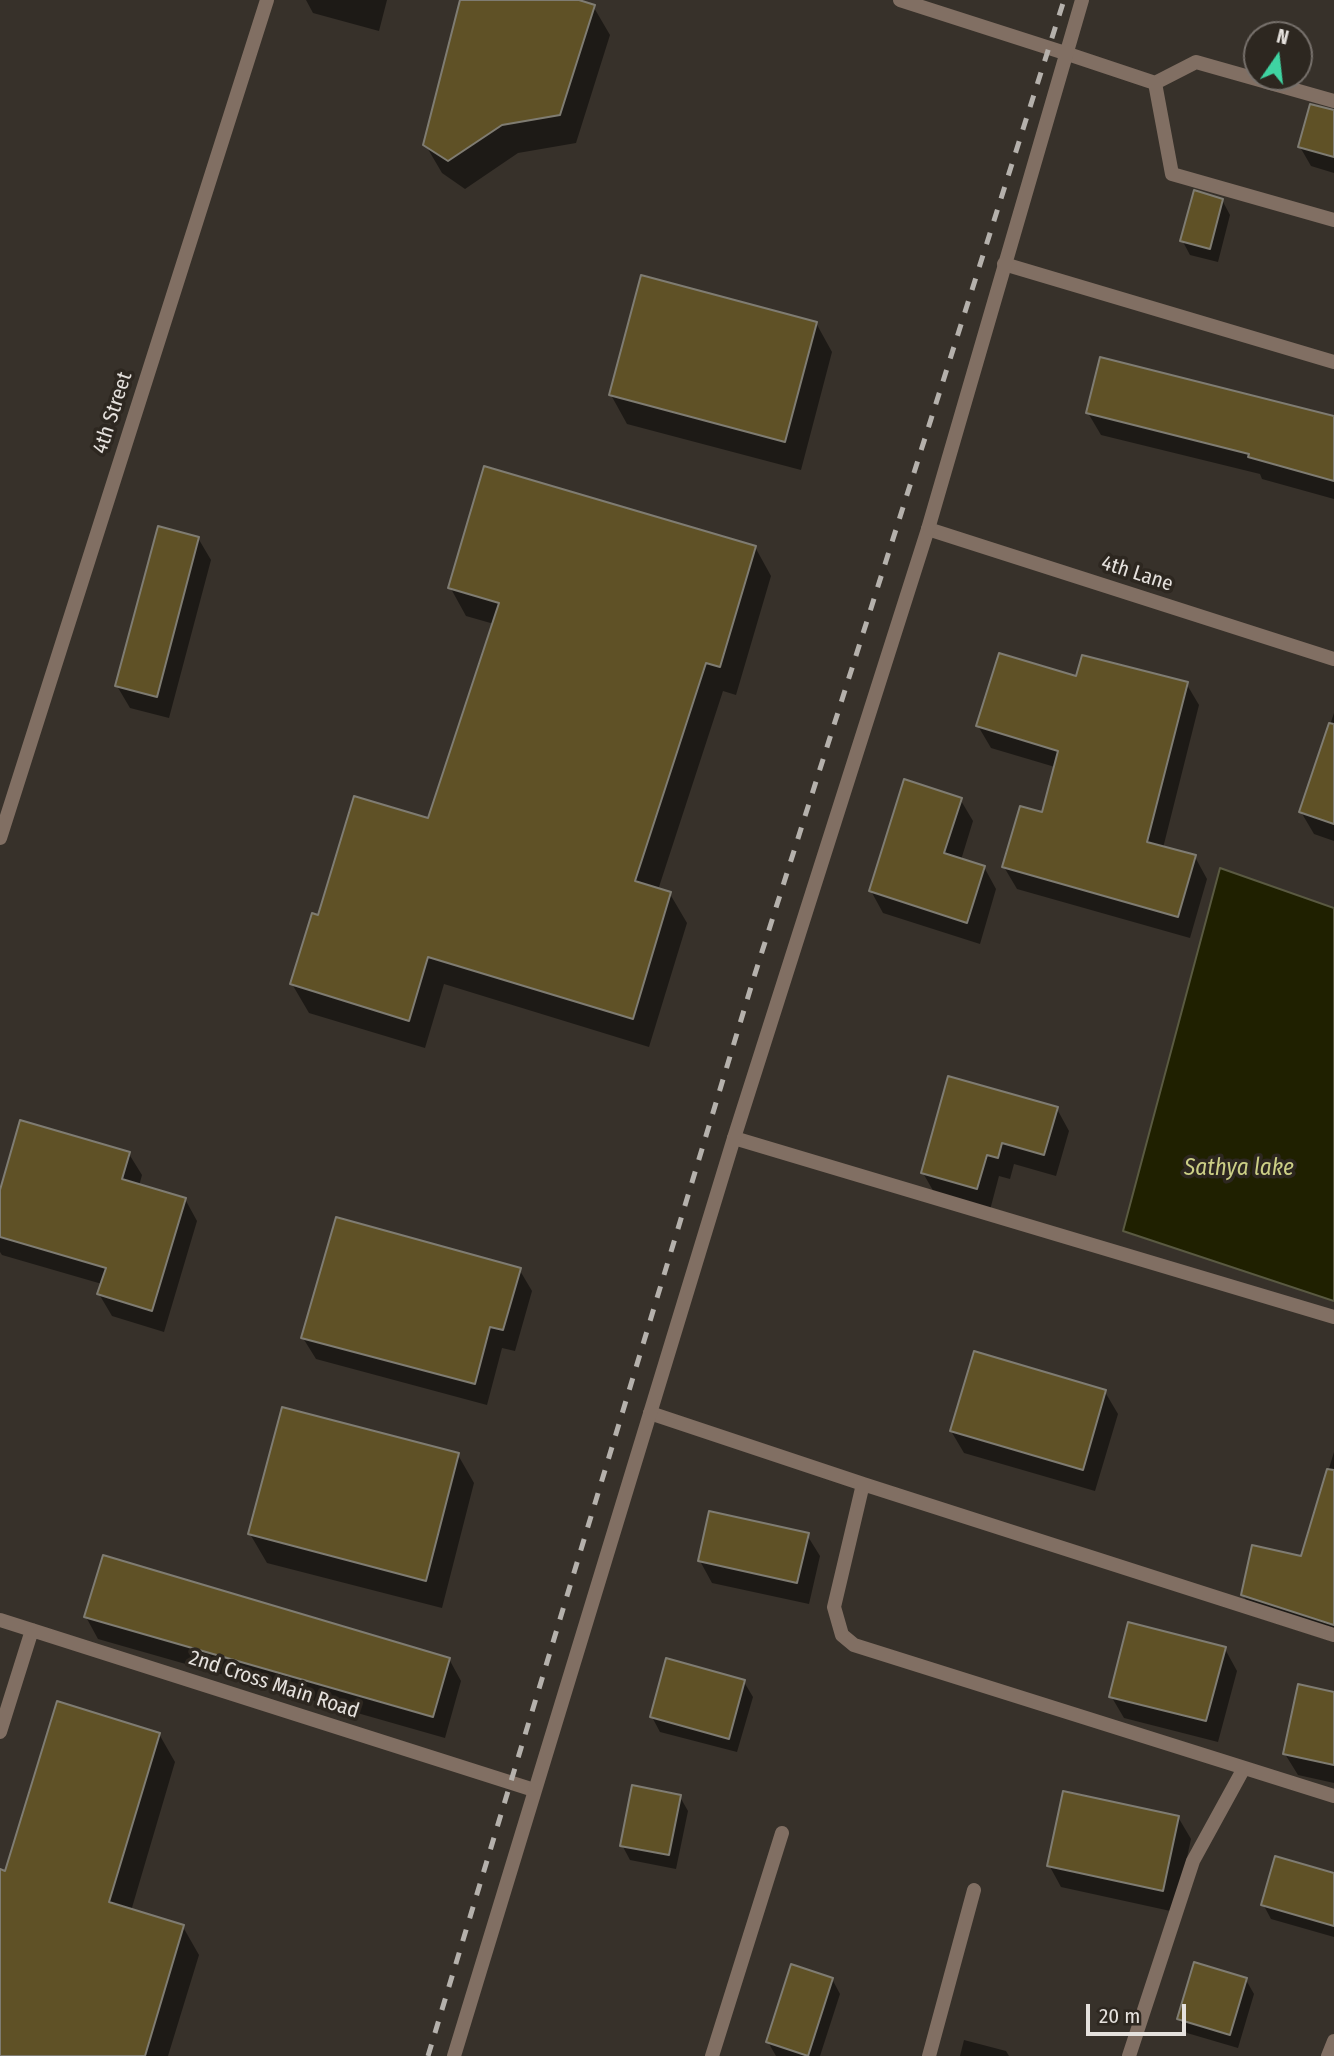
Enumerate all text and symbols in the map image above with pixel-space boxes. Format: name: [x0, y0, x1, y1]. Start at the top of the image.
north arrow: [1243, 21, 1313, 91]
text: N: [1274, 25, 1291, 50]
street label: 4th Street: [88, 369, 138, 457]
street label: 4th Lane: [1098, 551, 1176, 597]
water label: Sathya lake: [1184, 1155, 1294, 1183]
street label: 2nd Cross Main Road: [186, 1646, 362, 1724]
scale bar: [1089, 1990, 1189, 2034]
text: 20 m: [1099, 2003, 1140, 2029]

